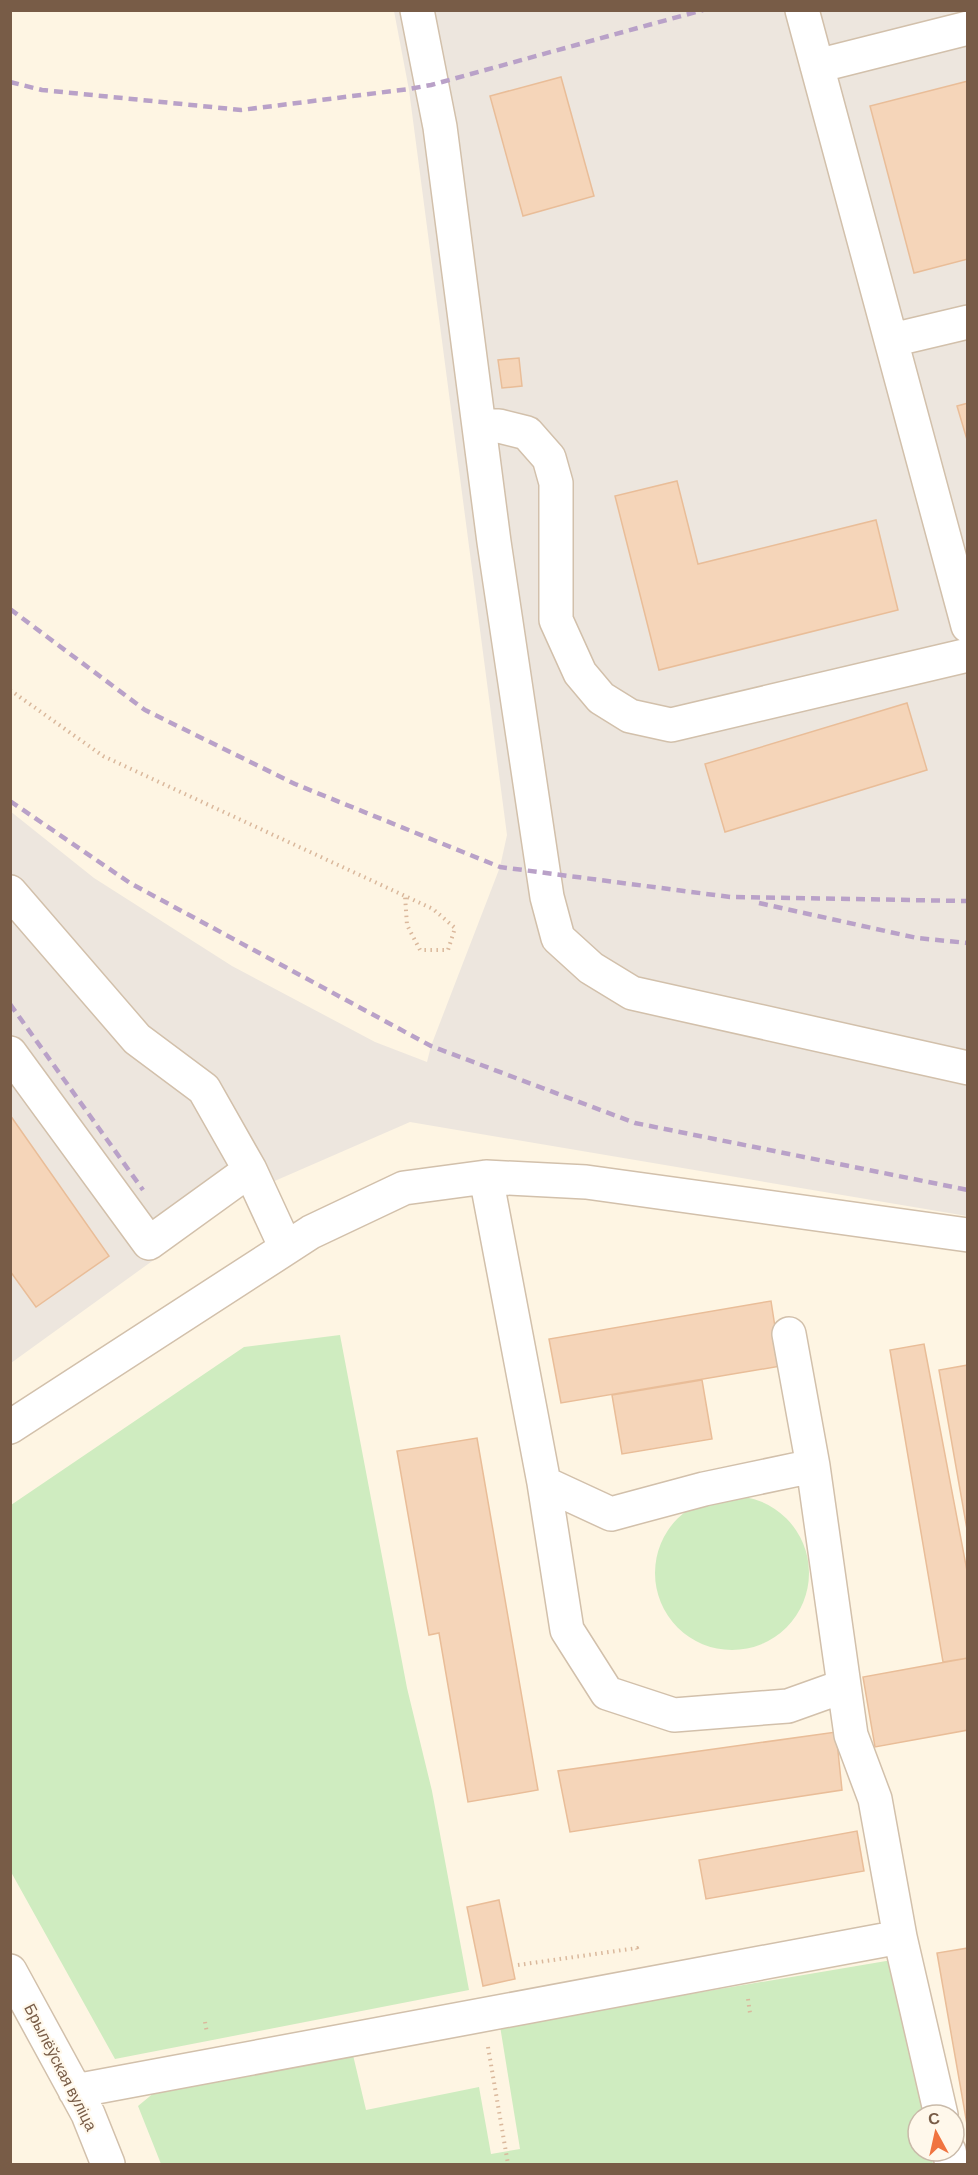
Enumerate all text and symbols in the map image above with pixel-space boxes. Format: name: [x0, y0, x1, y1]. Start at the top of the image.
street label: Брылёўская вуліца: [21, 2000, 102, 2134]
north arrow: [906, 2103, 966, 2163]
text: С: [927, 2107, 941, 2128]

